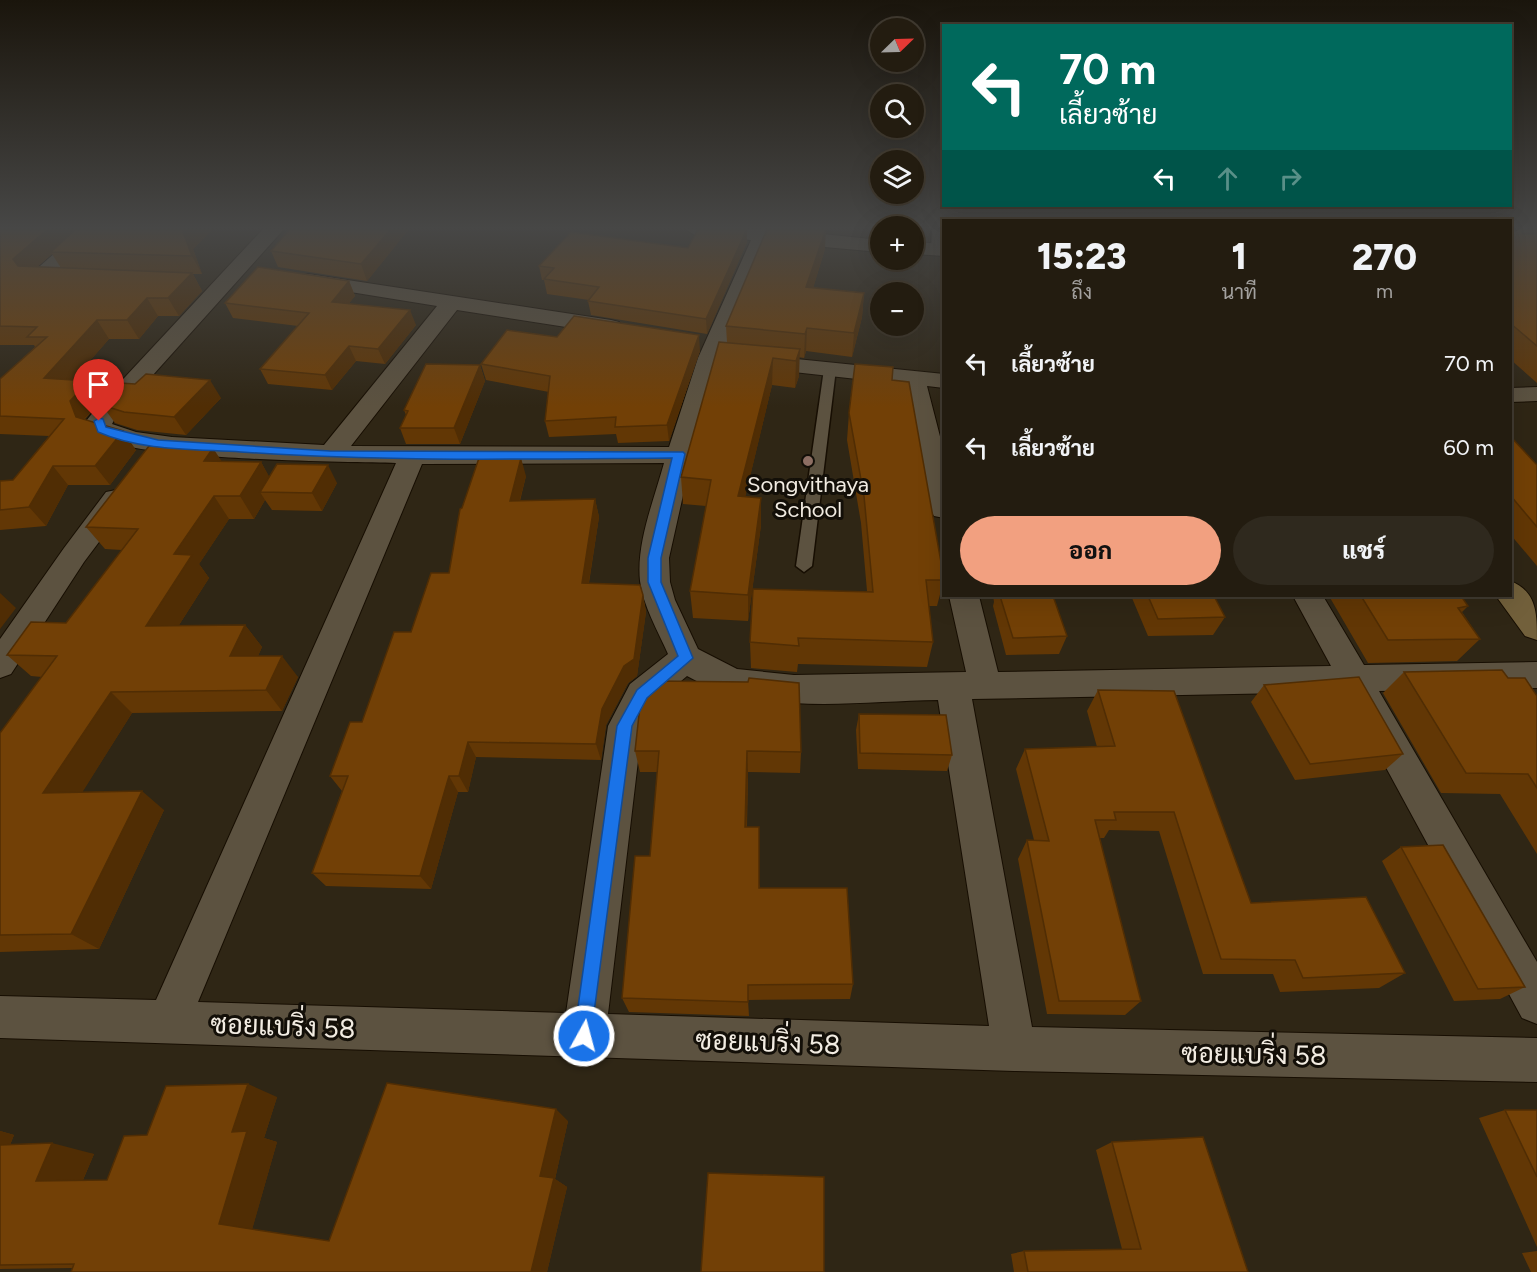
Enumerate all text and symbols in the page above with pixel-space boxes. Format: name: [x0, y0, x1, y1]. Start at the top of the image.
north arrow: [870, 18, 924, 72]
map controls: [870, 18, 924, 336]
text: 70 m: [1059, 44, 1156, 95]
icon: left: [960, 48, 1038, 126]
button: search: [870, 84, 924, 138]
text: เลี้ยวซ้าย: [1059, 98, 1157, 131]
button: layers: [870, 150, 924, 204]
icon: left: [1148, 162, 1181, 195]
icon: ahead: [1211, 162, 1244, 195]
icon: right: [1274, 162, 1307, 195]
button: +: [870, 216, 924, 270]
text: 15:23: [1037, 235, 1126, 278]
text: 1: [1232, 235, 1247, 278]
text: 270: [1352, 236, 1417, 279]
text: m: [1376, 279, 1393, 303]
text: ถึง: [1071, 280, 1092, 304]
text: นาที: [1221, 280, 1257, 304]
button: −: [870, 282, 924, 336]
icon: left: [960, 347, 993, 380]
text: 70 m: [1444, 350, 1494, 377]
text: เลี้ยวซ้าย: [1011, 351, 1095, 378]
pin: [73, 359, 124, 421]
icon: arrive: [82, 368, 115, 401]
icon: left: [960, 431, 993, 464]
text: 60 m: [1443, 434, 1494, 461]
text: เลี้ยวซ้าย: [1011, 435, 1095, 462]
marker: Songvithaya School: [801, 454, 815, 468]
place label: Songvithaya School: [747, 471, 869, 523]
button: ออก: [960, 516, 1221, 585]
button: แชร์: [1233, 516, 1494, 585]
street label: ซอยแบริ่ง 58: [210, 1000, 356, 1045]
position arrow: [552, 1004, 616, 1068]
street label: ซอยแบริ่ง 58: [695, 1016, 841, 1061]
street label: ซอยแบริ่ง 58: [1181, 1029, 1327, 1072]

